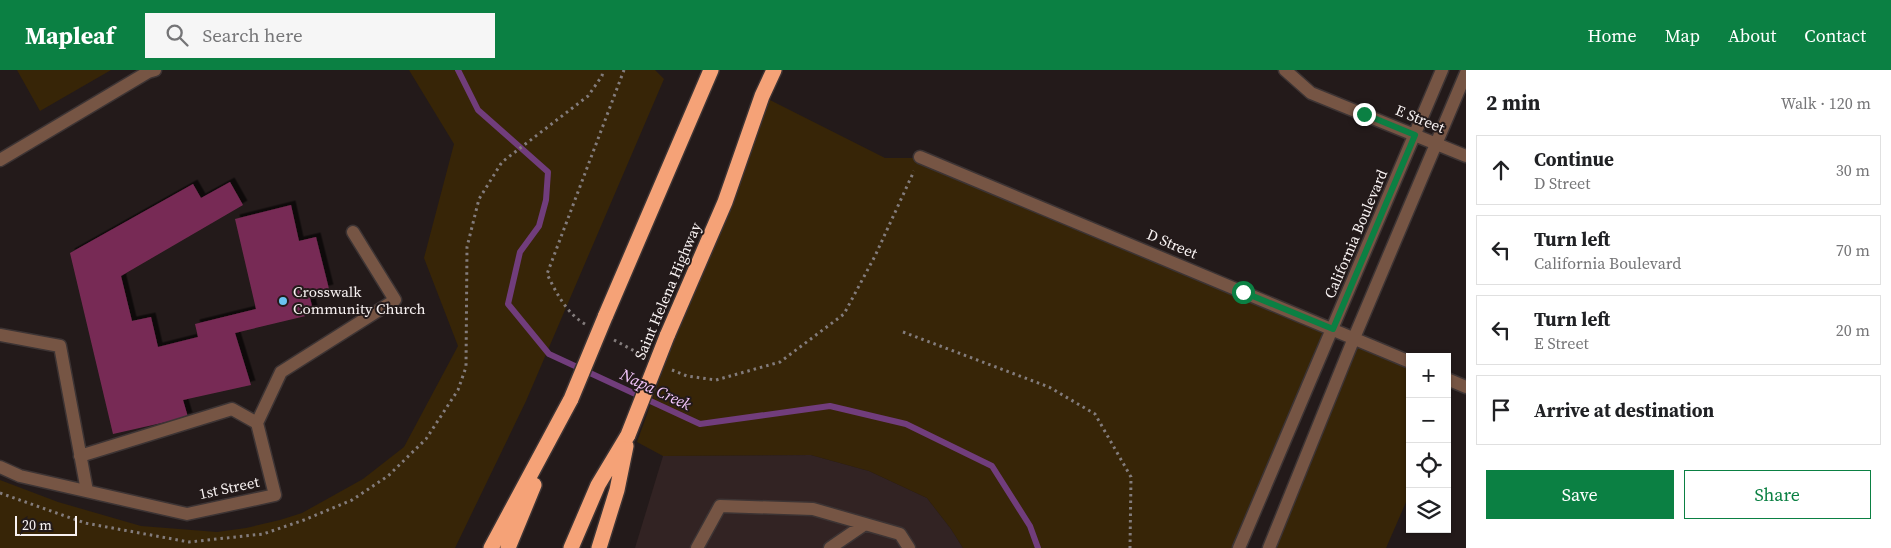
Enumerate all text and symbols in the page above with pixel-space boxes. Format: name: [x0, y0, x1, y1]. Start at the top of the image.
search box: [145, 13, 495, 58]
text: Mapleaf: [25, 19, 115, 52]
icon: search: [163, 21, 191, 49]
text: Search here: [203, 22, 303, 48]
text: Home: [1588, 23, 1637, 48]
text: Map: [1665, 23, 1700, 48]
text: About: [1728, 23, 1776, 48]
text: Contact: [1804, 23, 1866, 48]
text: 2 min: [1486, 88, 1541, 117]
text: Walk · 120 m: [1781, 92, 1871, 114]
street label: E Street: [1392, 99, 1448, 138]
route end: [1353, 103, 1376, 126]
text: Continue: [1534, 146, 1614, 172]
icon: ahead: [1487, 156, 1515, 184]
text: 30 m: [1836, 159, 1870, 181]
street label: California Boulevard: [1319, 166, 1392, 302]
text: D Street: [1534, 172, 1590, 194]
street label: Saint Helena Highway: [629, 219, 706, 363]
street label: D Street: [1144, 224, 1201, 264]
text: Turn left: [1534, 226, 1610, 252]
icon: left: [1487, 236, 1515, 264]
text: 70 m: [1836, 239, 1870, 261]
text: California Boulevard: [1534, 252, 1681, 274]
place label: Crosswalk Community Church: [293, 281, 426, 319]
route start: [1232, 281, 1255, 304]
marker: Crosswalk Community Church: [277, 295, 289, 307]
text: Turn left: [1534, 306, 1610, 332]
icon: left: [1487, 316, 1515, 344]
text: 20 m: [1836, 319, 1870, 341]
text: E Street: [1534, 332, 1589, 354]
map controls: [1406, 353, 1451, 533]
button: +: [1406, 353, 1451, 398]
water label: Napa Creek: [616, 363, 695, 415]
icon: arrive: [1487, 396, 1515, 424]
text: Arrive at destination: [1534, 397, 1714, 423]
button: −: [1406, 398, 1451, 443]
button: locate: [1406, 443, 1451, 488]
button: Save: [1486, 470, 1674, 519]
button: Share: [1684, 470, 1871, 519]
street label: 1st Street: [197, 471, 261, 504]
button: layers: [1406, 488, 1451, 533]
scale bar: [15, 513, 78, 536]
text: 20 m: [22, 515, 52, 535]

